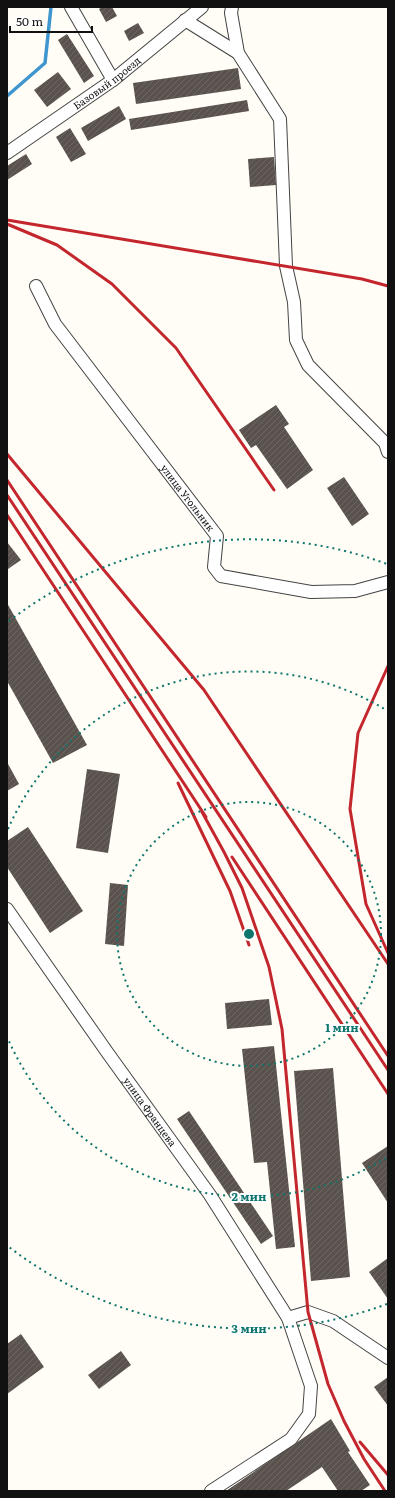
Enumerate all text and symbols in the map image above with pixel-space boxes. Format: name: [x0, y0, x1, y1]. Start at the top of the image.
scale bar: [10, 8, 92, 34]
text: 50 m: [16, 12, 43, 30]
street label: Базовый проезд: [70, 53, 143, 112]
street label: улица Угольник: [158, 461, 219, 534]
centre of rings: [242, 927, 256, 941]
text: 1 мин: [325, 1018, 359, 1036]
street label: улица Францева: [120, 1074, 181, 1150]
text: 2 мин: [231, 1187, 267, 1205]
text: 3 мин: [231, 1319, 267, 1337]

